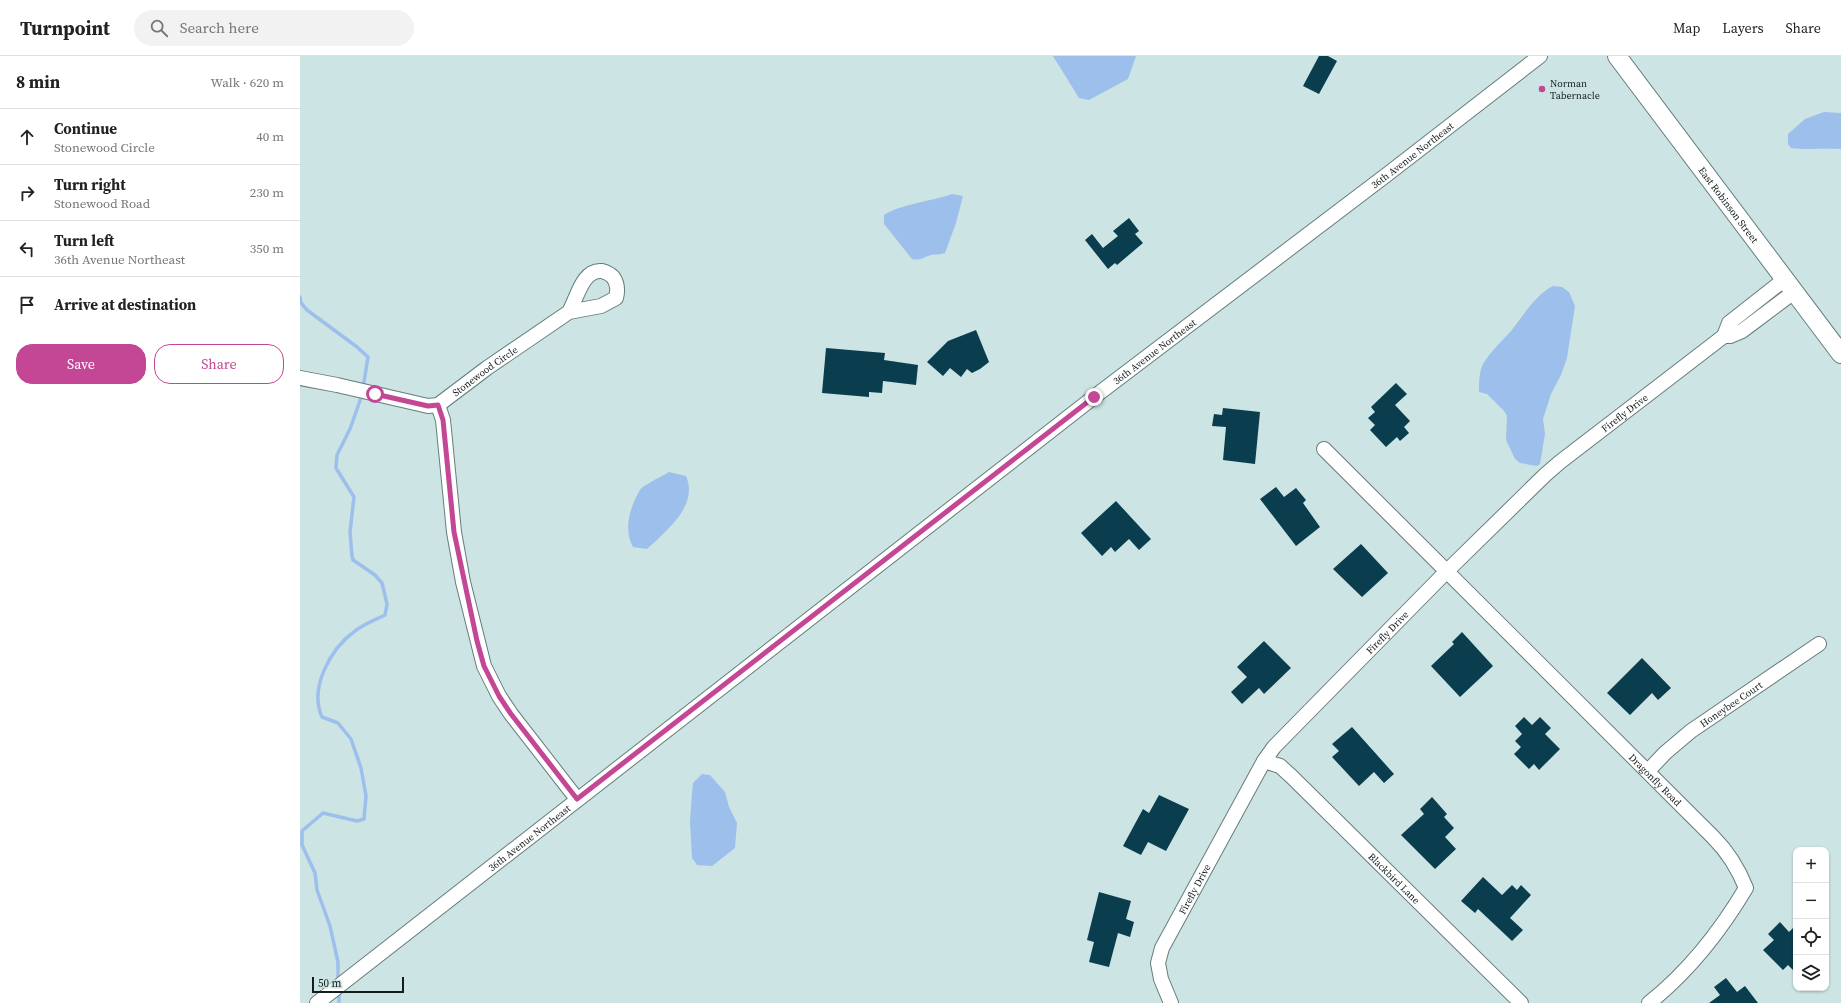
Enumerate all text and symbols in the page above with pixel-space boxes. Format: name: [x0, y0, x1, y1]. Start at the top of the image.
search box: [134, 10, 414, 46]
text: Turnpoint: [20, 15, 110, 41]
icon: search: [148, 17, 170, 39]
text: Search here: [180, 17, 259, 38]
text: Map: [1673, 18, 1700, 38]
text: Layers: [1722, 18, 1764, 38]
text: Share: [1786, 18, 1821, 38]
text: 8 min: [16, 70, 60, 94]
text: Walk · 620 m: [211, 74, 284, 91]
place label: Norman Tabernacle: [1550, 77, 1600, 102]
marker: Norman Tabernacle: [1537, 84, 1547, 94]
text: Continue: [54, 118, 117, 139]
street label: 36th Avenue Northeast: [1368, 119, 1457, 191]
icon: ahead: [16, 126, 38, 148]
text: 40 m: [256, 128, 284, 145]
text: Stonewood Circle: [54, 139, 155, 156]
street label: East Robinson Street: [1696, 164, 1762, 246]
text: Turn right: [54, 174, 126, 195]
icon: right: [16, 182, 38, 204]
text: 230 m: [250, 184, 284, 201]
text: Stonewood Road: [54, 195, 150, 212]
text: Turn left: [54, 230, 114, 251]
icon: left: [16, 238, 38, 260]
text: 350 m: [250, 240, 284, 257]
text: 36th Avenue Northeast: [54, 251, 185, 268]
icon: arrive: [16, 294, 38, 316]
text: Arrive at destination: [54, 294, 196, 315]
street label: 36th Avenue Northeast: [1110, 315, 1199, 387]
street label: Stonewood Circle: [449, 343, 520, 399]
button: Save: [16, 344, 146, 384]
button: Share: [154, 344, 284, 384]
route start: [366, 385, 384, 403]
route end: [1085, 388, 1103, 406]
street label: Firefly Drive: [1598, 391, 1650, 435]
street label: Firefly Drive: [1363, 608, 1411, 657]
street label: Honeybee Court: [1697, 678, 1765, 730]
street label: Dragonfly Road: [1626, 751, 1685, 809]
street label: 36th Avenue Northeast: [485, 801, 574, 874]
map controls: [1793, 847, 1829, 991]
button: +: [1793, 847, 1829, 883]
street label: Blackbird Lane: [1366, 850, 1423, 906]
street label: Firefly Drive: [1175, 862, 1213, 916]
button: −: [1793, 883, 1829, 919]
button: locate: [1793, 919, 1829, 955]
button: layers: [1793, 955, 1829, 991]
scale bar: [312, 975, 404, 994]
text: 50 m: [318, 976, 341, 991]

